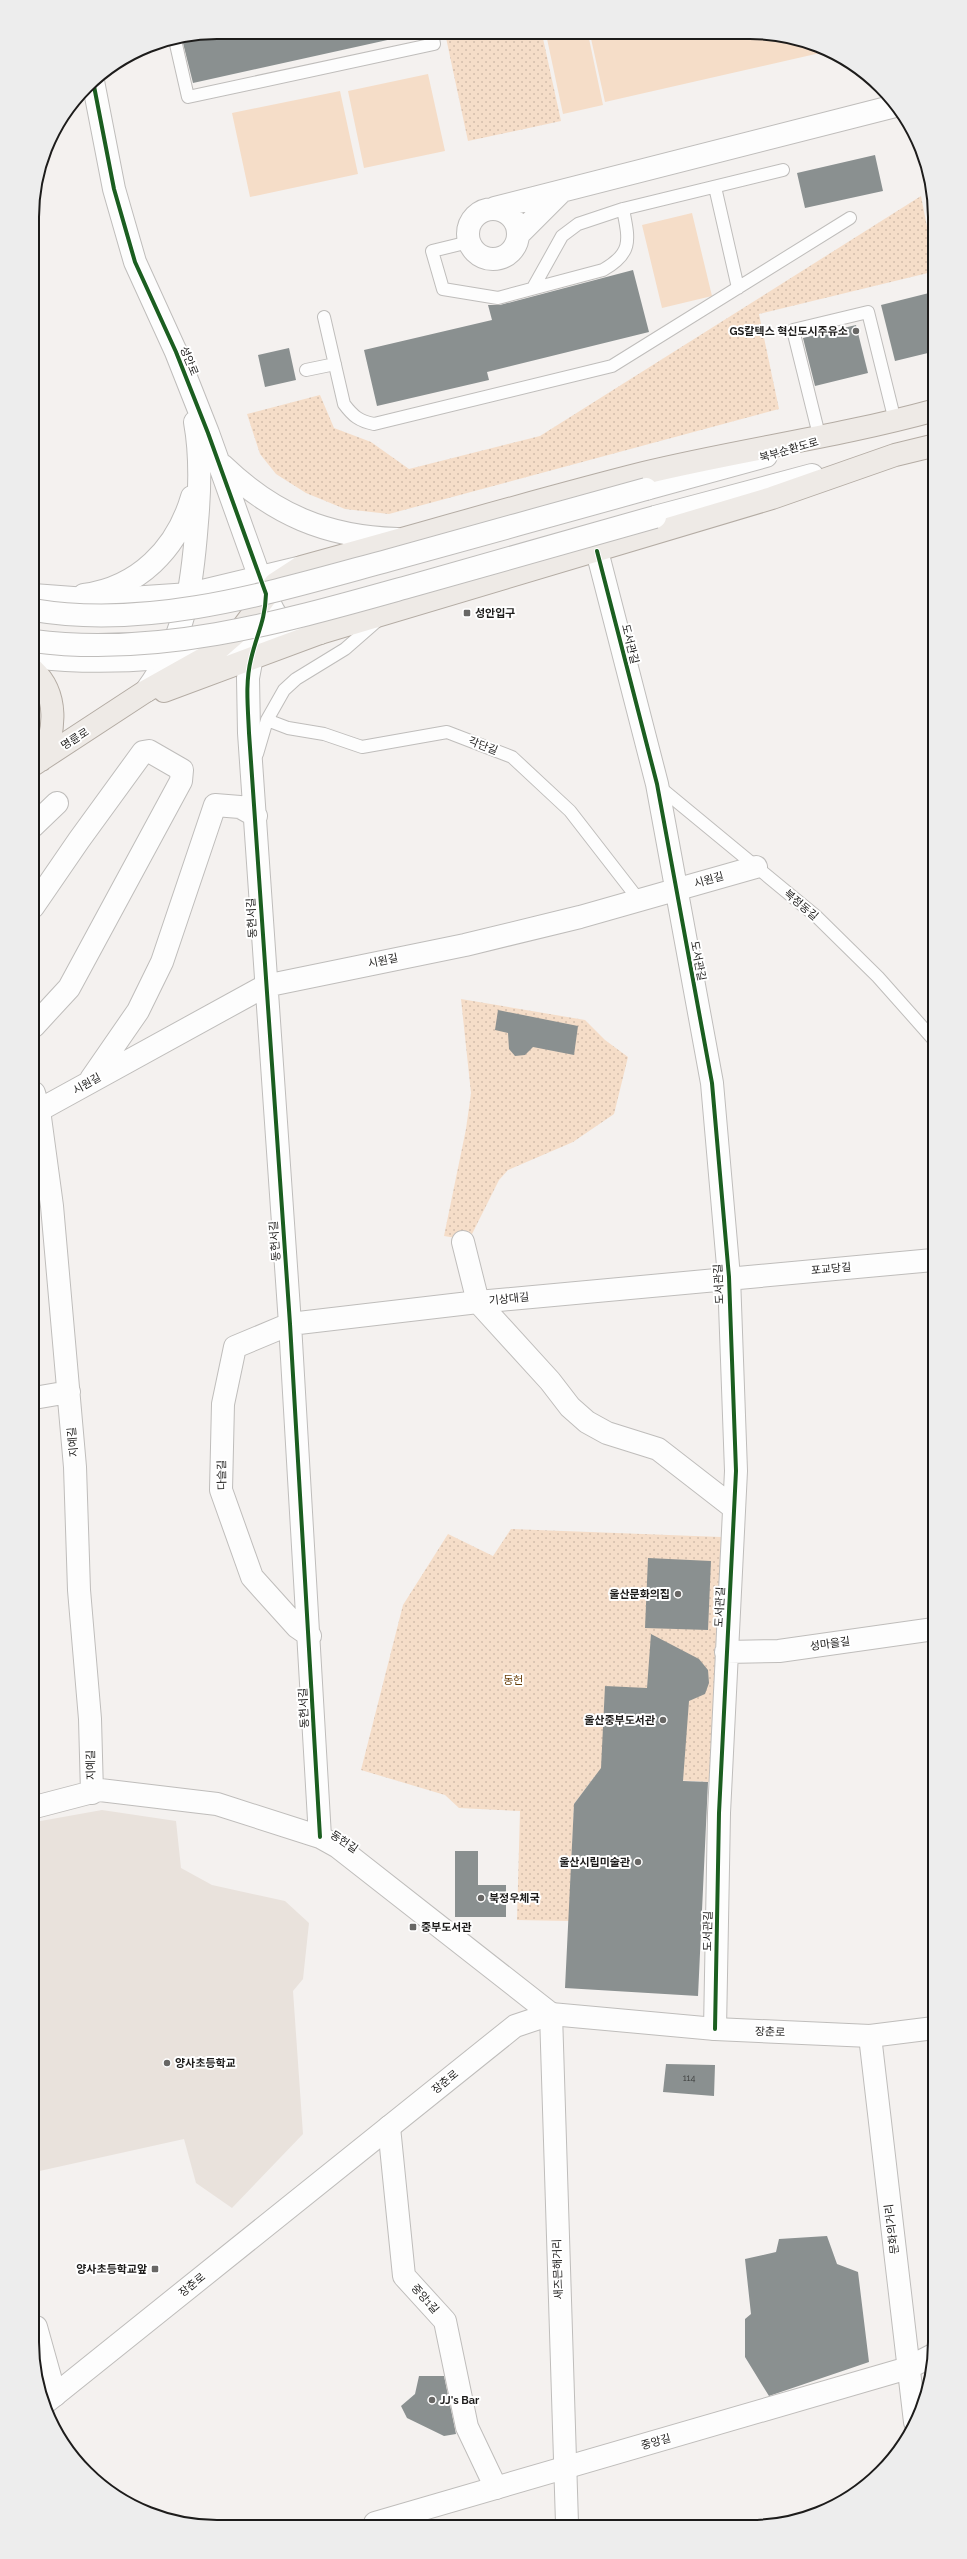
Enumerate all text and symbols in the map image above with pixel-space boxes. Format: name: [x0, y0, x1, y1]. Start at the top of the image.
place label: GS칼텍스 혁신도시주유소: [729, 325, 848, 338]
marker: GS칼텍스 혁신도시주유소: [851, 326, 861, 336]
street label: 성안로: [177, 344, 201, 378]
street label: 북부순환도로: [758, 435, 820, 465]
place label: 성안입구: [475, 607, 515, 620]
marker: 성안입구: [462, 608, 472, 618]
street label: 도서관길: [619, 623, 641, 665]
street label: 명륜로: [59, 725, 91, 753]
street label: 각단길: [466, 734, 500, 758]
street label: 시원길: [693, 870, 725, 890]
street label: 북정동길: [781, 887, 821, 923]
street label: 동헌서길: [244, 897, 260, 939]
street label: 도서관길: [688, 940, 708, 982]
street label: 시원길: [367, 951, 399, 971]
street label: 시원길: [71, 1071, 103, 1097]
street label: 동헌서길: [267, 1220, 283, 1262]
street label: 포교당길: [810, 1261, 852, 1277]
street label: 도서관길: [711, 1263, 727, 1305]
street label: 기상대길: [488, 1290, 530, 1308]
street label: 지예길: [65, 1426, 81, 1458]
street label: 다슬길: [215, 1460, 229, 1490]
street label: 도서관길: [712, 1586, 728, 1628]
place label: 울산문화의집: [609, 1588, 670, 1601]
marker: 울산문화의집: [673, 1589, 683, 1599]
street label: 성마을길: [809, 1635, 851, 1653]
park label: 동헌: [503, 1674, 523, 1687]
street label: 동헌서길: [296, 1687, 312, 1729]
place label: 울산중부도서관: [584, 1714, 655, 1727]
marker: 울산중부도서관: [658, 1715, 668, 1725]
street label: 지예길: [84, 1750, 98, 1780]
street label: 동헌길: [328, 1828, 360, 1856]
place label: 울산시립미술관: [559, 1856, 630, 1869]
marker: 울산시립미술관: [633, 1857, 643, 1867]
place label: 북정우체국: [489, 1892, 540, 1905]
marker: 북정우체국: [476, 1893, 486, 1903]
street label: 도서관길: [701, 1911, 715, 1951]
place label: 중부도서관: [421, 1921, 472, 1934]
marker: 중부도서관: [408, 1922, 418, 1932]
street label: 장춘로: [755, 2025, 785, 2039]
place label: 양사초등학교: [175, 2057, 236, 2070]
marker: 양사초등학교: [162, 2058, 172, 2068]
street label: 장춘로: [429, 2067, 461, 2097]
house number: 114: [683, 2073, 695, 2083]
street label: 문화의거리: [882, 2203, 902, 2255]
street label: 새즈믄해거리: [550, 2238, 566, 2300]
place label: 양사초등학교앞: [76, 2263, 147, 2276]
marker: 양사초등학교앞: [150, 2264, 160, 2274]
street label: 장춘로: [176, 2270, 208, 2300]
street label: 중앙1길: [408, 2282, 442, 2316]
place label: JJ's Bar: [440, 2394, 480, 2407]
marker: JJ's Bar: [427, 2395, 437, 2405]
street label: 중앙길: [640, 2432, 672, 2452]

